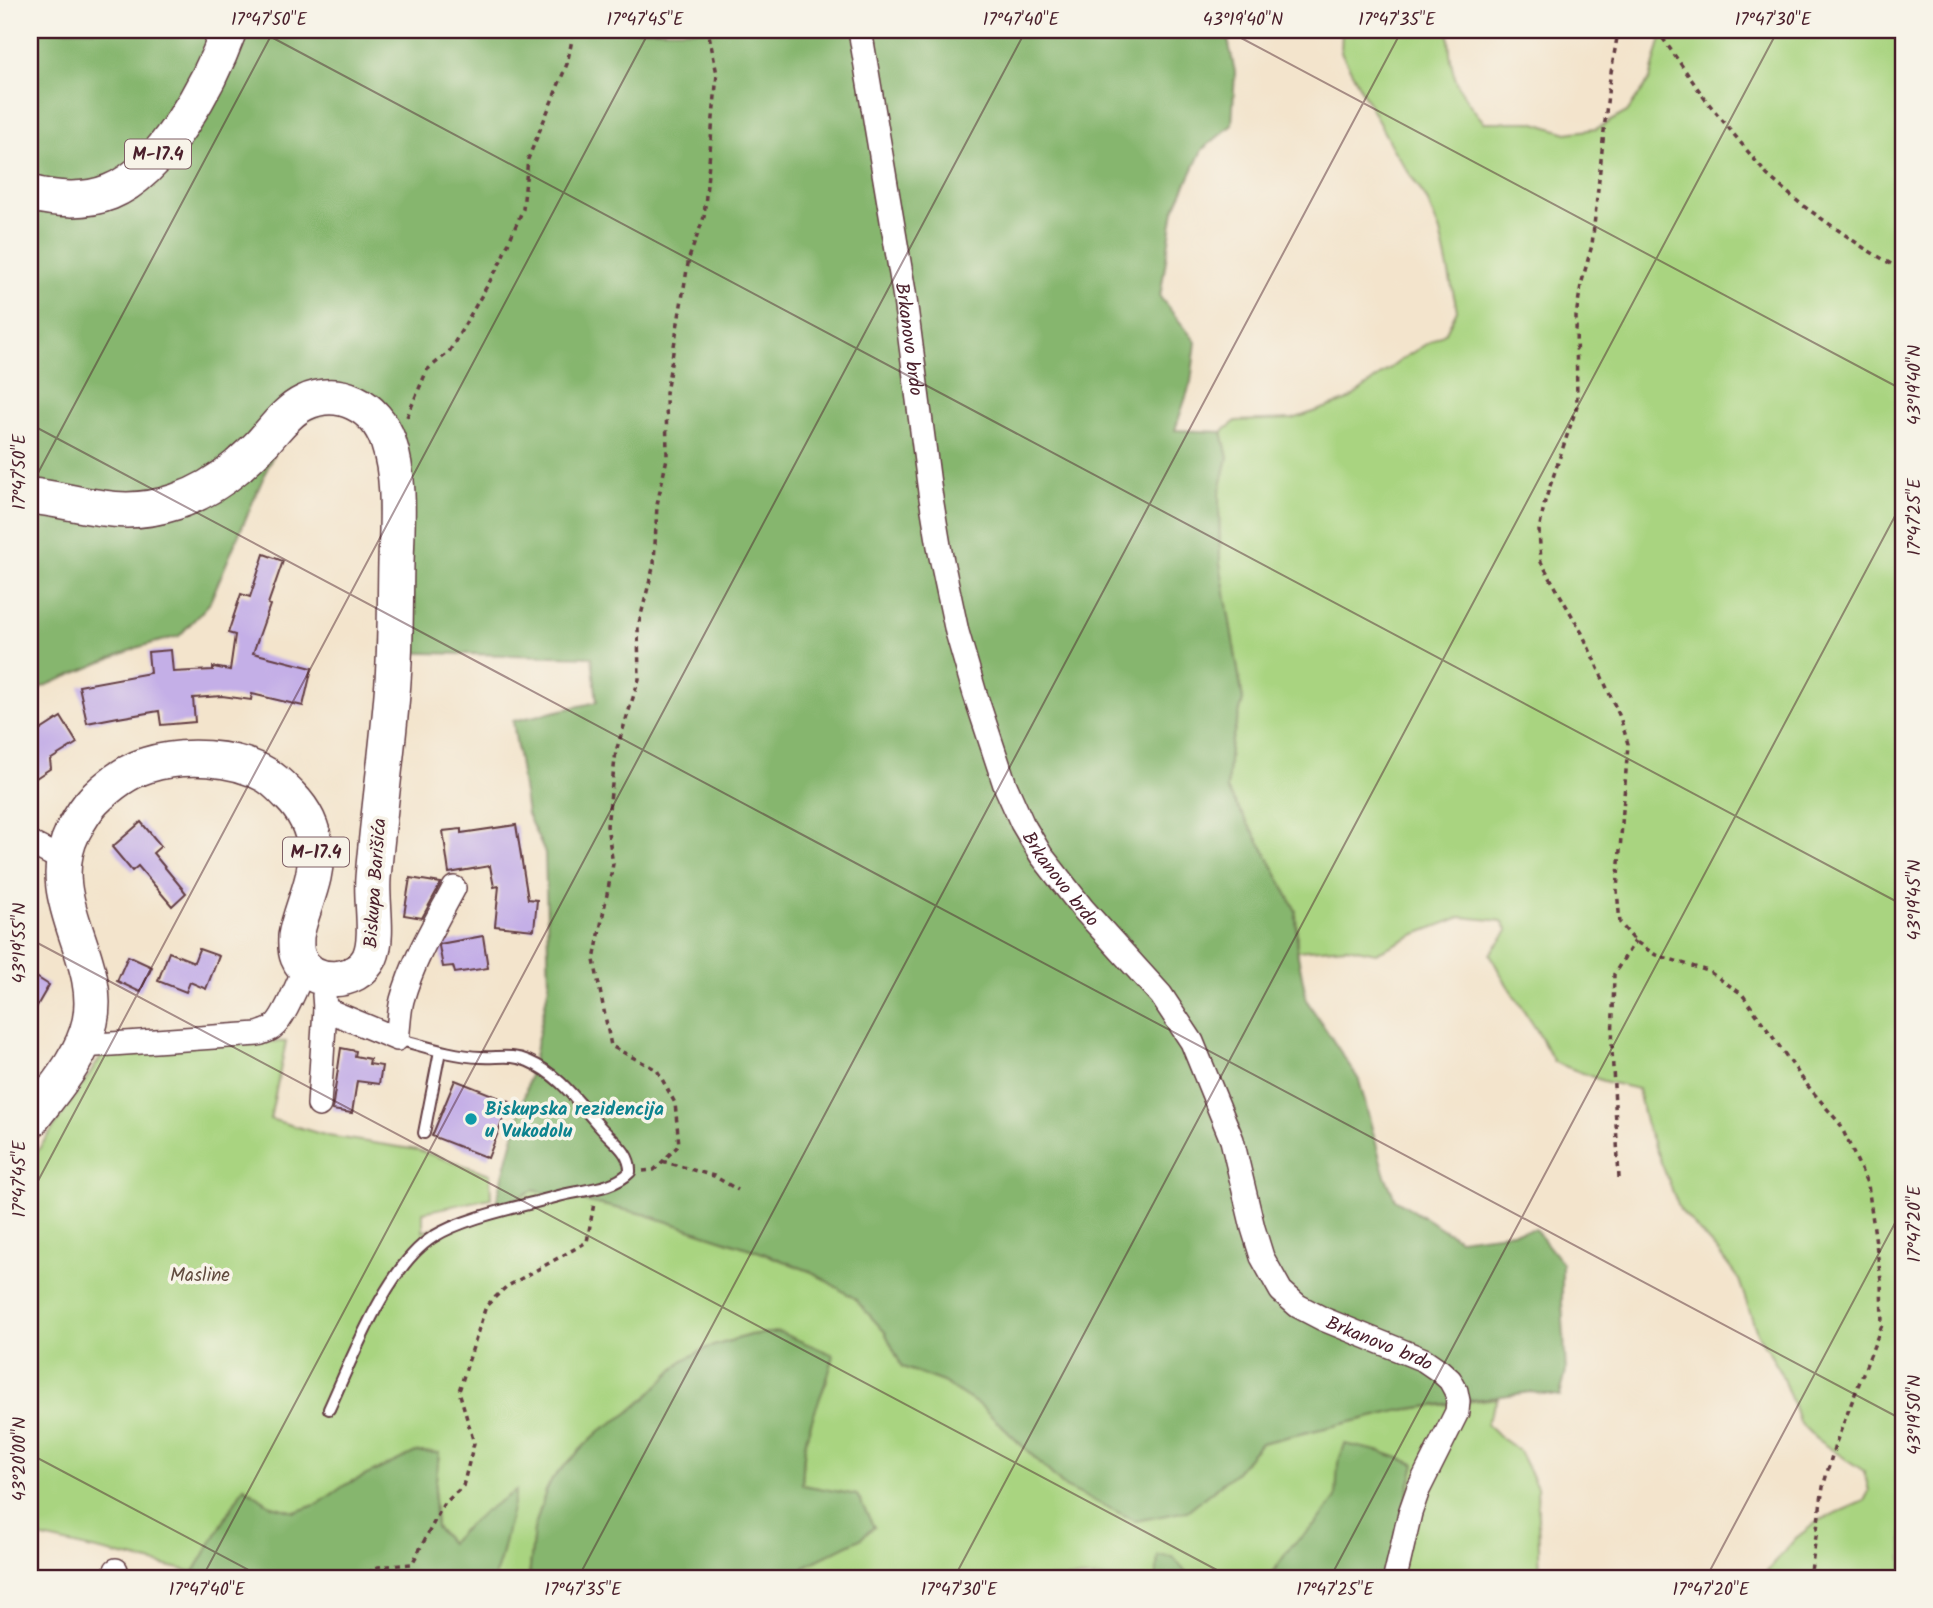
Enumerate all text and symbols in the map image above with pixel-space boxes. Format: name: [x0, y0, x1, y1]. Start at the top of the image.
text: 17°47'50"E: [231, 6, 307, 35]
text: 17°47'45"E: [607, 6, 684, 35]
text: 17°47'40"E: [983, 6, 1060, 35]
text: 43°19'40"N: [1203, 6, 1283, 35]
text: 17°47'35"E: [1358, 6, 1436, 35]
text: 17°47'30"E: [1735, 6, 1812, 35]
road number: M-17.4: [125, 140, 191, 168]
street label: Brkanovo brdo: [886, 280, 930, 397]
text: 43°19'40"N: [1901, 345, 1930, 425]
text: 17°47'50"E: [6, 434, 35, 510]
text: 17°47'25"E: [1901, 478, 1930, 556]
street label: Biskupa Barišića: [356, 817, 396, 949]
street label: Brkanovo brdo: [1013, 826, 1106, 935]
road number: M-17.4: [283, 838, 349, 866]
text: 43°19'45"N: [1901, 859, 1930, 941]
text: 43°19'55"N: [6, 903, 35, 983]
place label: Biskupska rezidencija u Vukodolu: [485, 1095, 664, 1147]
marker: Biskupska rezidencija u Vukodolu: [463, 1111, 479, 1127]
text: 17°47'45"E: [6, 1140, 35, 1217]
text: 17°47'20"E: [1901, 1185, 1930, 1262]
park label: Masline: [170, 1261, 230, 1291]
street label: Brkanovo brdo: [1321, 1309, 1439, 1379]
text: 43°19'50"N: [1901, 1375, 1930, 1455]
text: 43°20'00"N: [6, 1417, 35, 1501]
text: 17°47'40"E: [169, 1576, 246, 1605]
text: 17°47'35"E: [544, 1576, 622, 1605]
text: 17°47'30"E: [921, 1576, 998, 1605]
text: 17°47'25"E: [1296, 1576, 1374, 1605]
text: 17°47'20"E: [1673, 1576, 1750, 1605]

